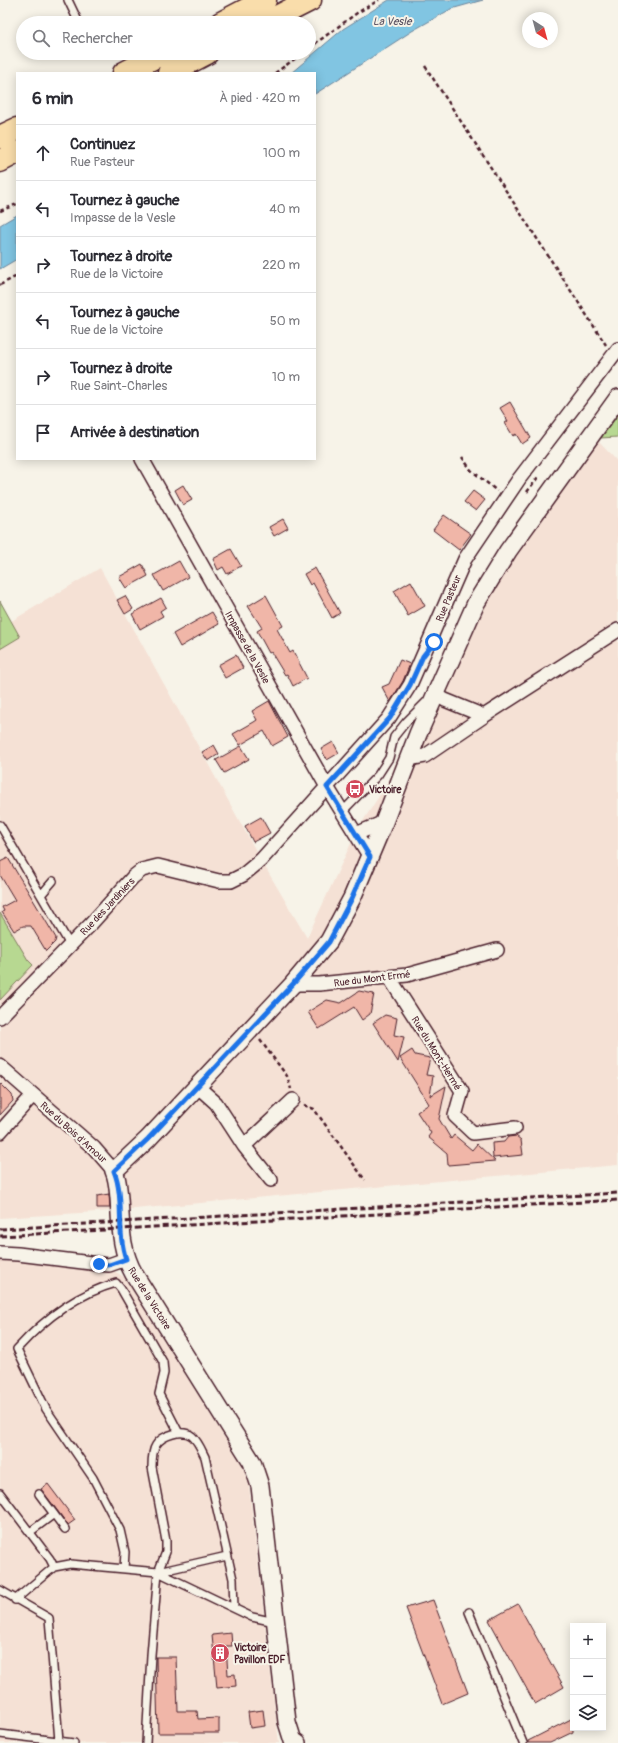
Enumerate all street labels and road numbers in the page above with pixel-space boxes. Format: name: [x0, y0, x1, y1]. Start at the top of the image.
street label: Rue Pasteur: [434, 573, 464, 624]
street label: Impasse de la Vesle: [222, 609, 272, 686]
street label: Rue des Jardiniers: [78, 875, 138, 938]
street label: Rue du Mont Ermé: [333, 968, 411, 990]
street label: Rue du Mont-Hermé: [409, 1014, 464, 1093]
street label: Rue du Bois d'Amour: [38, 1100, 109, 1166]
street label: Rue de la Victoire: [125, 1265, 173, 1332]

